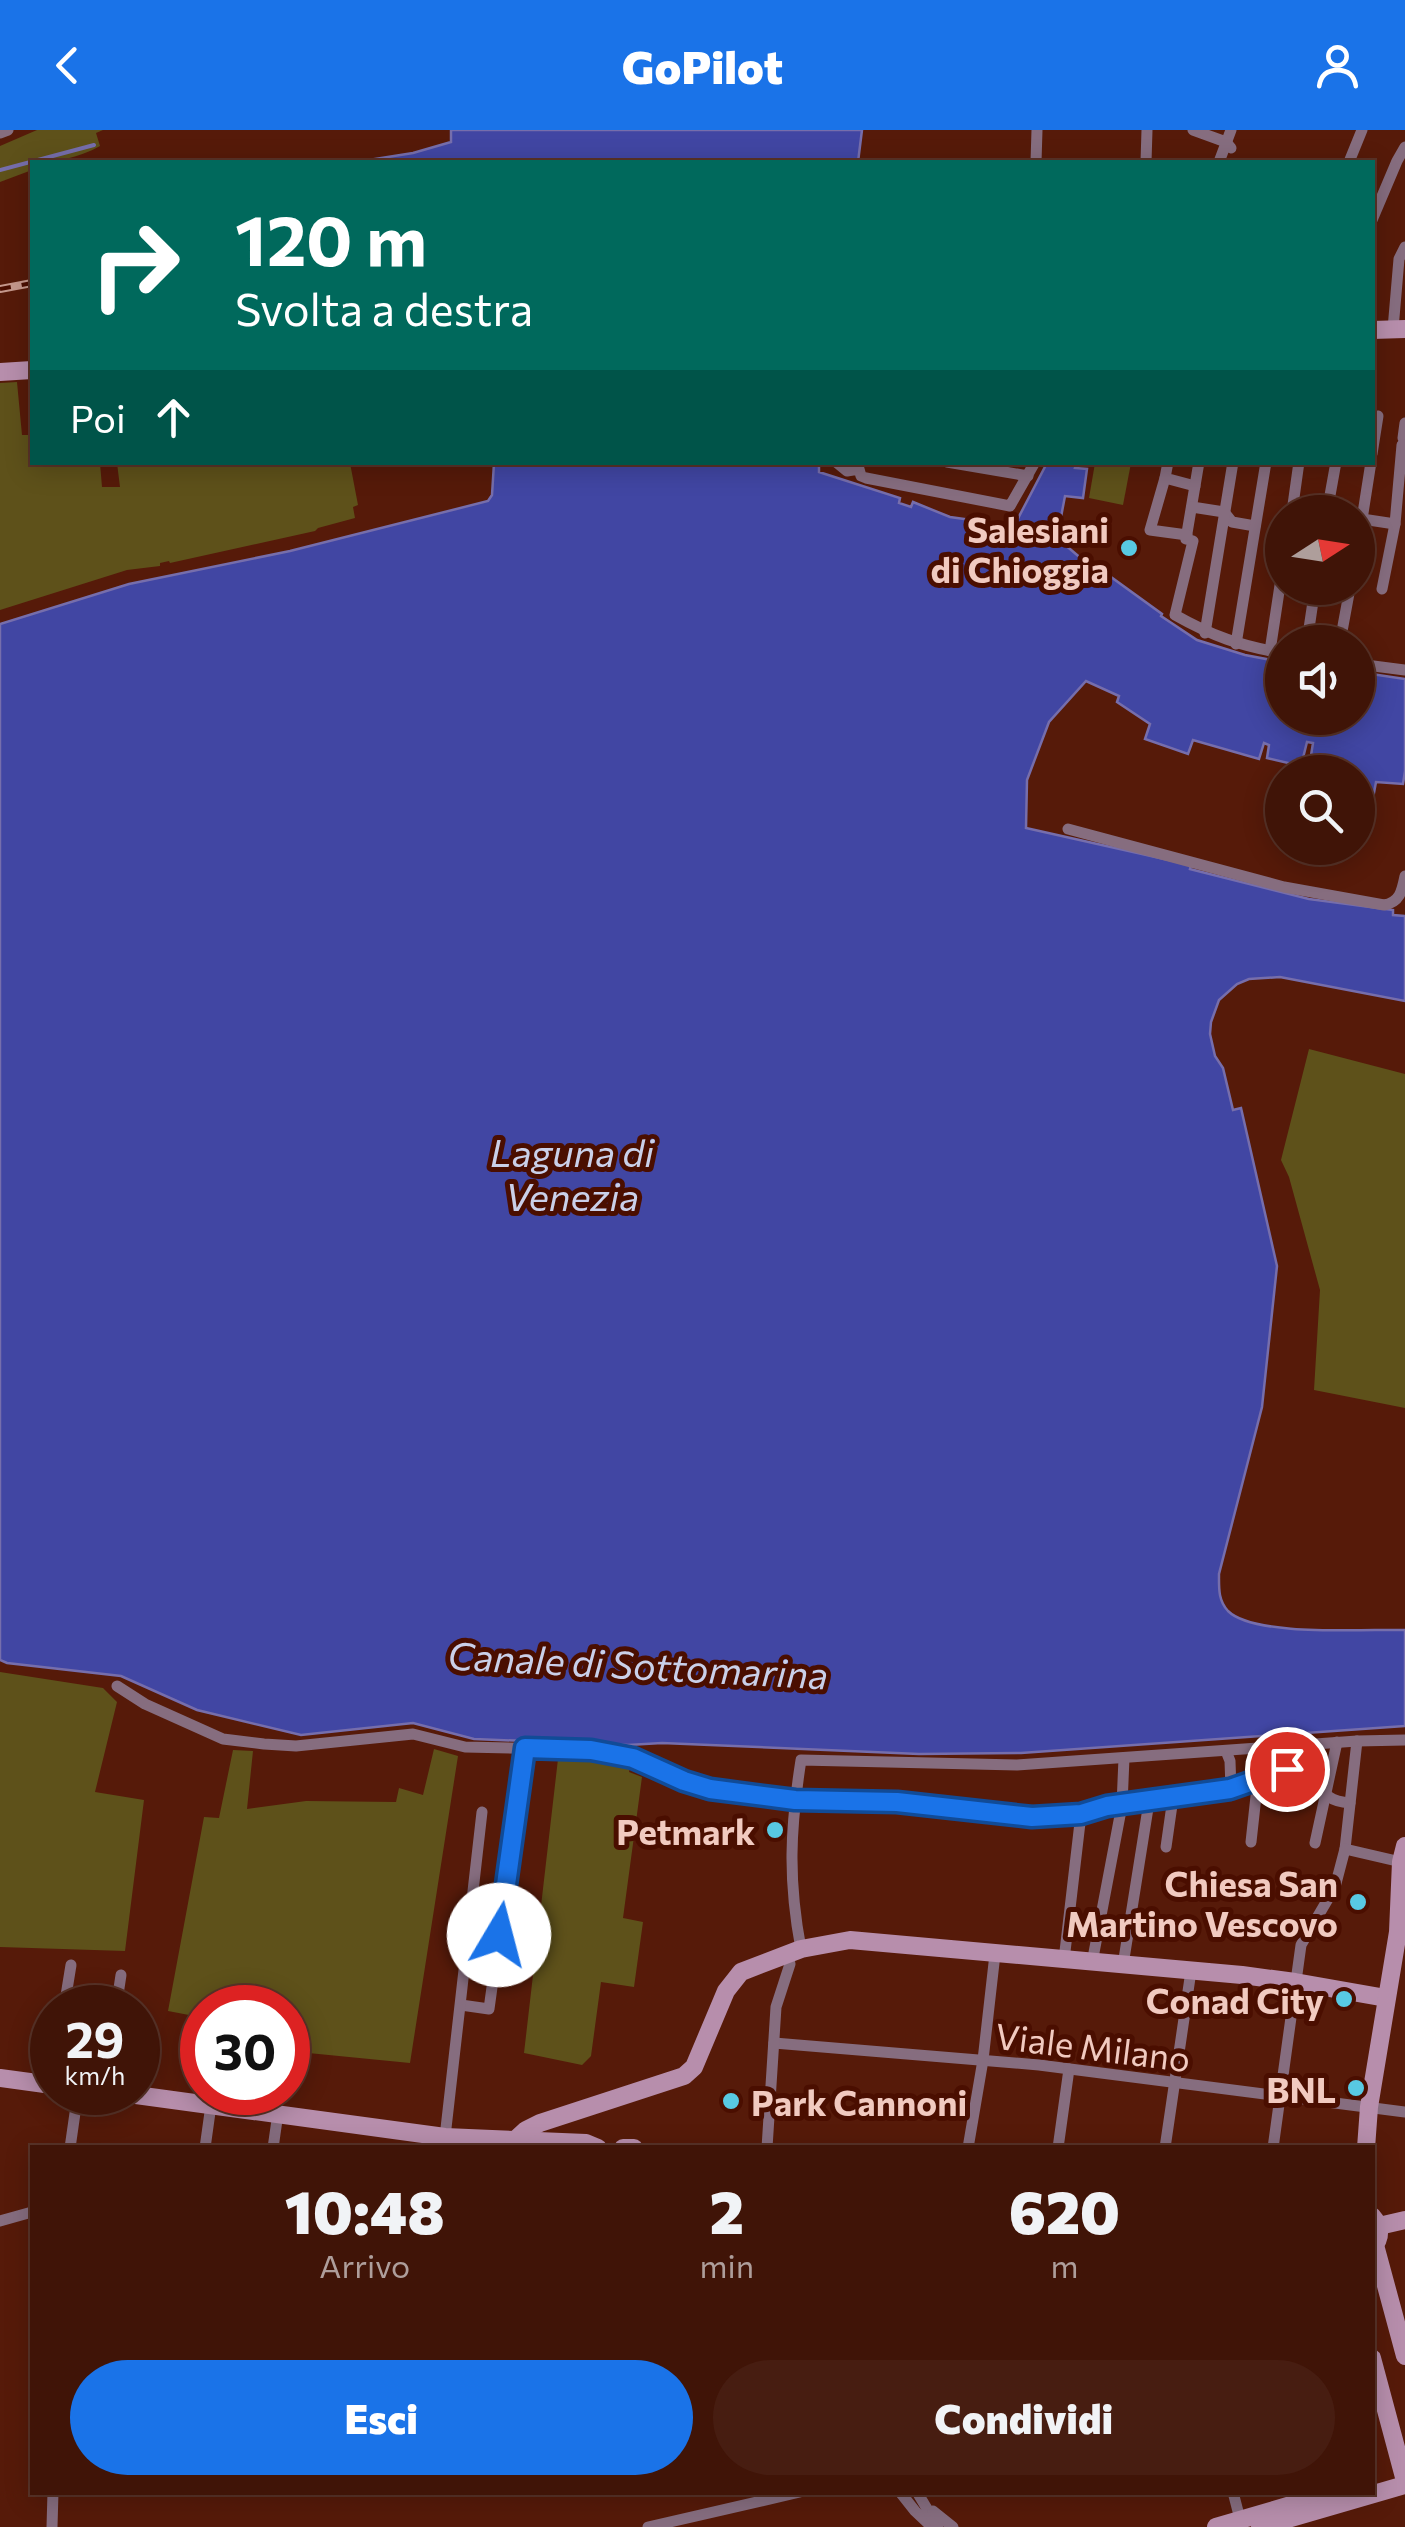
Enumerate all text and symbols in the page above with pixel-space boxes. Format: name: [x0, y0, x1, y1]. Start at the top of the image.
icon: back: [40, 38, 95, 93]
text: GoPilot: [622, 38, 783, 93]
icon: person: [1310, 38, 1365, 93]
text: 120 m: [235, 195, 427, 280]
icon: right: [70, 200, 200, 330]
text: Svolta a destra: [235, 280, 533, 335]
icon: ahead: [146, 390, 201, 445]
text: Poi: [70, 394, 126, 441]
north arrow: [1265, 495, 1375, 605]
map controls: [1265, 495, 1375, 865]
place label: Salesiani di Chioggia: [931, 507, 1109, 590]
marker: Salesiani di Chioggia: [1118, 537, 1140, 559]
button: sound: [1265, 625, 1375, 735]
button: search: [1265, 755, 1375, 865]
water label: Laguna di Venezia: [490, 1128, 655, 1219]
water label: Canale di Sottomarina: [446, 1631, 830, 1697]
pin: [1245, 1727, 1330, 1812]
icon: arrive: [1260, 1742, 1315, 1797]
place label: Petmark: [616, 1809, 755, 1852]
marker: Petmark: [764, 1819, 786, 1841]
place label: Chiesa San Martino Vescovo: [1066, 1861, 1338, 1944]
position arrow: [447, 1883, 551, 1987]
marker: Chiesa San Martino Vescovo: [1347, 1891, 1369, 1913]
place label: Conad City: [1146, 1978, 1324, 2021]
speed limit sign: 30: [180, 1985, 310, 2115]
marker: Conad City: [1333, 1988, 1355, 2010]
text: 29: [65, 2007, 124, 2068]
street label: Viale Milano: [993, 2013, 1193, 2079]
text: km/h: [65, 2060, 125, 2090]
place label: BNL: [1266, 2067, 1336, 2110]
marker: BNL: [1345, 2077, 1367, 2099]
place label: Park Cannoni: [751, 2080, 967, 2123]
marker: Park Cannoni: [720, 2090, 742, 2112]
text: 10:48: [285, 2173, 445, 2246]
text: 2: [709, 2173, 744, 2246]
text: 620: [1009, 2173, 1120, 2246]
text: Arrivo: [319, 2245, 410, 2285]
text: min: [700, 2245, 754, 2285]
text: m: [1051, 2245, 1078, 2285]
button: Esci: [70, 2360, 693, 2475]
button: Condividi: [713, 2360, 1335, 2475]

